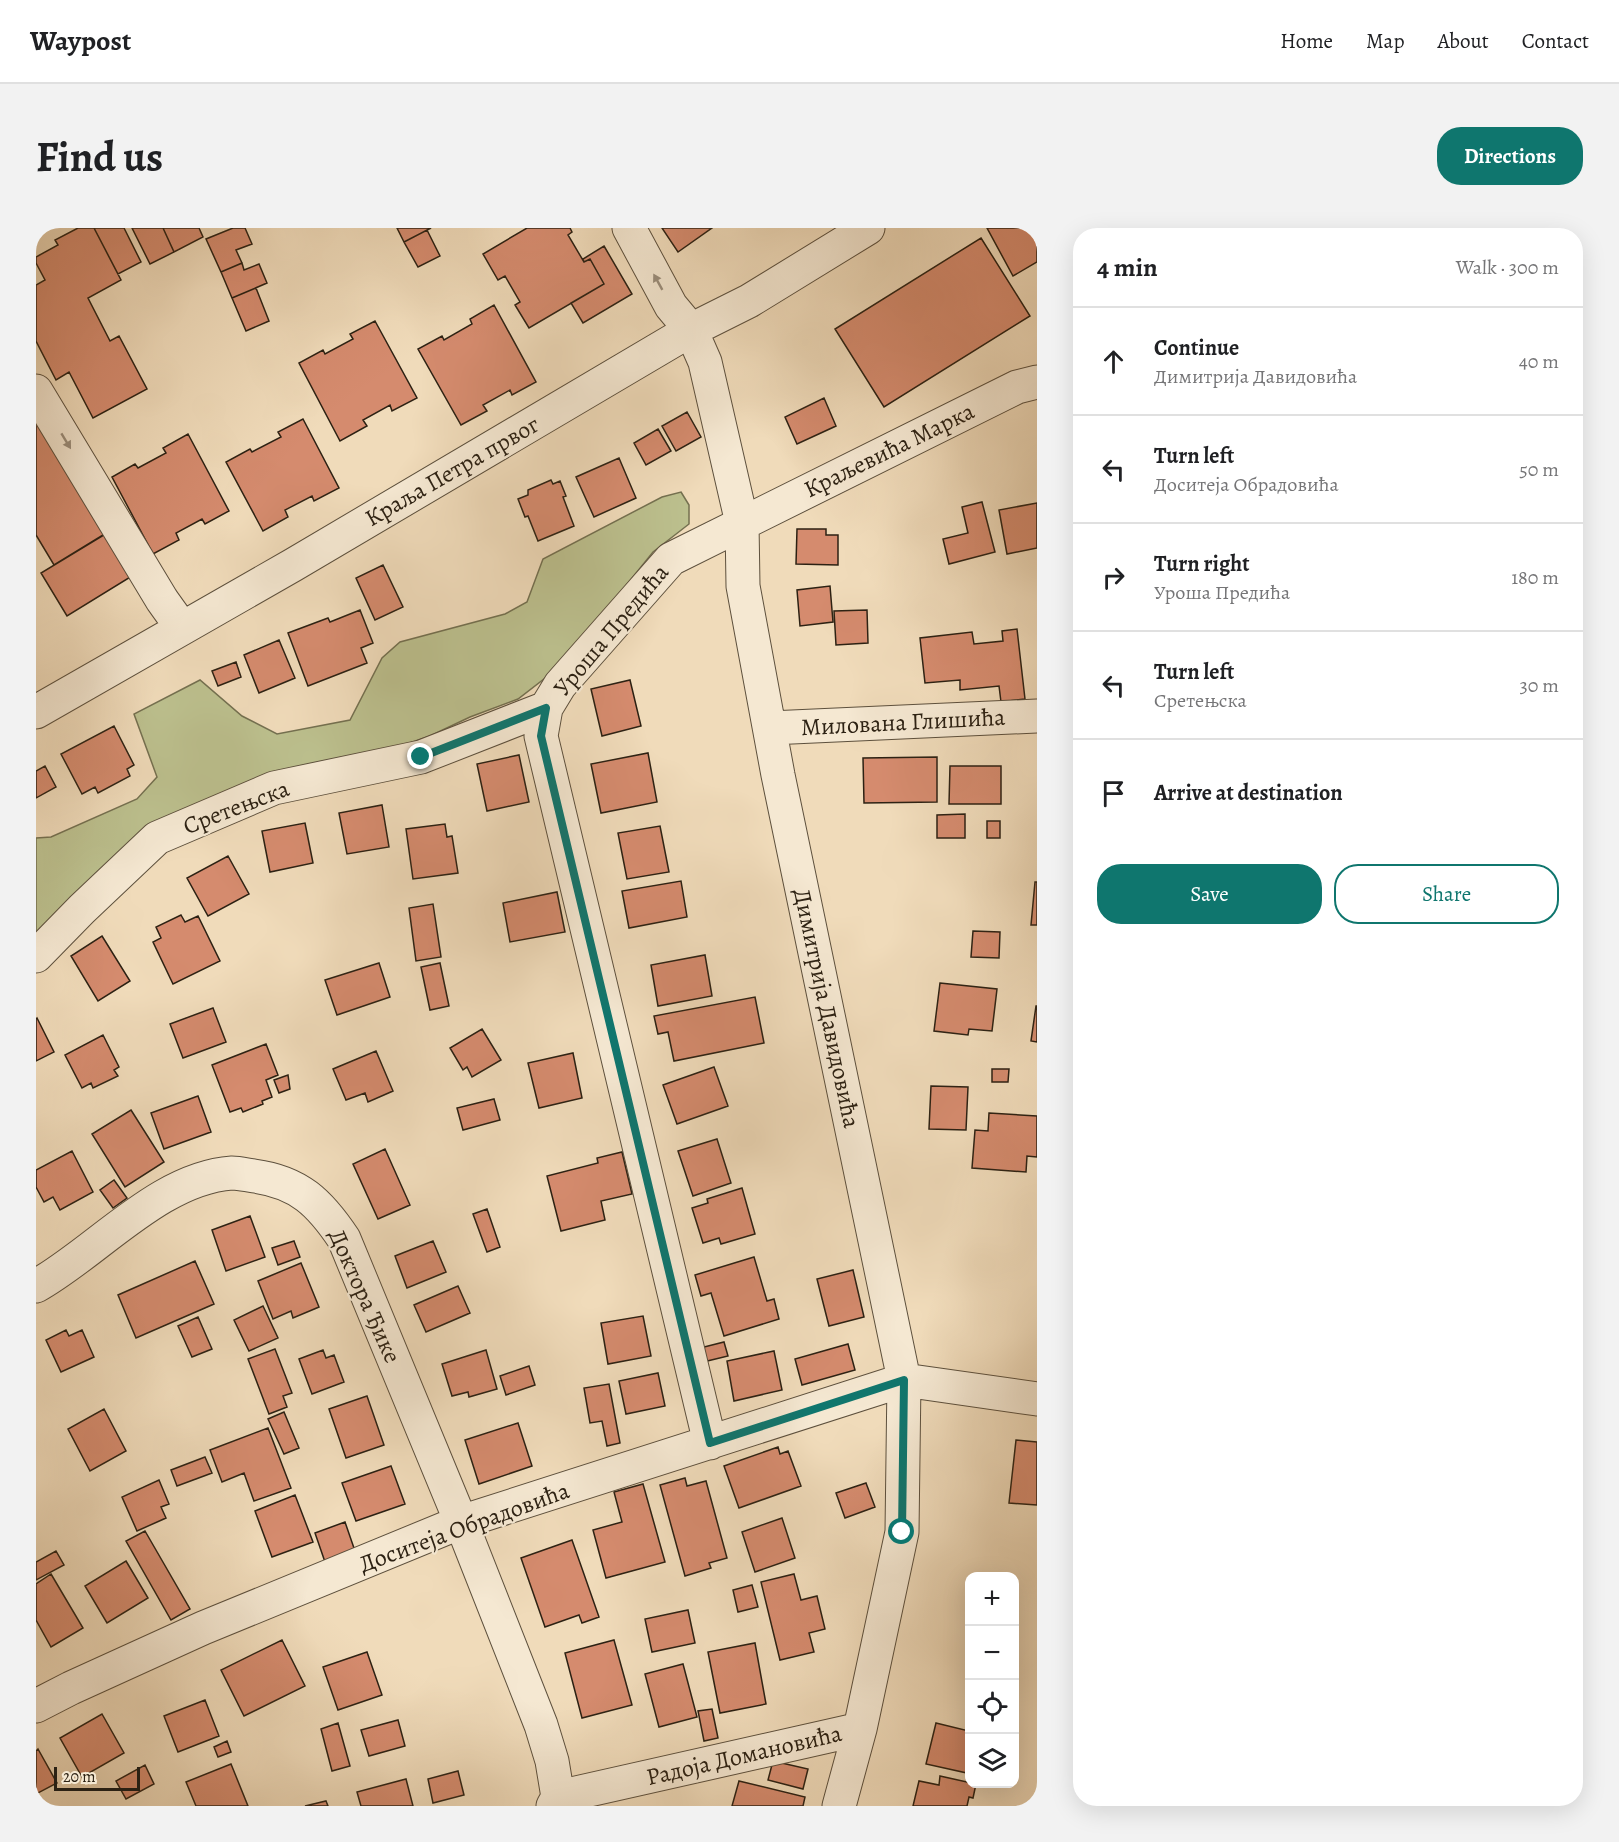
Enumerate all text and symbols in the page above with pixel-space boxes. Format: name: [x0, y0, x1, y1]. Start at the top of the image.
text: Waypost: [30, 22, 131, 60]
text: Home: [1280, 27, 1333, 55]
text: Map: [1366, 27, 1404, 55]
text: About: [1437, 27, 1489, 55]
text: Contact: [1522, 27, 1589, 55]
button: Directions: [1437, 127, 1583, 185]
text: Find us: [36, 128, 163, 185]
text: 4 min: [1097, 250, 1158, 285]
text: Walk · 300 m: [1456, 254, 1559, 281]
one-way arrow: [653, 273, 663, 290]
text: Continue: [1154, 333, 1239, 363]
icon: ahead: [1097, 345, 1130, 378]
text: 40 m: [1519, 348, 1559, 375]
text: Димитрија Давидовића: [1154, 363, 1357, 390]
street label: Краљевића Марка: [798, 395, 980, 505]
street label: Краља Петра првог: [359, 408, 545, 534]
one-way arrow: [61, 433, 72, 449]
text: Turn left: [1154, 441, 1234, 471]
icon: left: [1097, 453, 1130, 486]
text: 50 m: [1519, 456, 1559, 483]
text: Доситеја Обрадовића: [1154, 471, 1339, 498]
text: Turn right: [1154, 549, 1250, 579]
street label: Уроша Предића: [546, 557, 676, 703]
icon: right: [1097, 561, 1130, 594]
text: 180 m: [1511, 564, 1559, 591]
text: Уроша Предића: [1154, 579, 1290, 606]
text: Turn left: [1154, 657, 1234, 687]
icon: left: [1097, 669, 1130, 702]
text: 30 m: [1519, 672, 1559, 699]
text: Сретењска: [1154, 687, 1247, 714]
street label: Милована Глишића: [800, 701, 1006, 743]
route end: [407, 743, 433, 769]
street label: Сретењска: [178, 772, 294, 842]
icon: arrive: [1097, 777, 1130, 810]
text: Arrive at destination: [1154, 778, 1343, 808]
button: Save: [1097, 864, 1322, 924]
button: Share: [1334, 864, 1559, 924]
street label: Димитрија Давидовића: [786, 885, 868, 1131]
street label: Доктора Ђике: [321, 1224, 409, 1368]
street label: Доситеја Обрадовића: [354, 1474, 574, 1580]
route start: [888, 1518, 914, 1544]
map controls: [965, 1572, 1019, 1788]
button: +: [965, 1572, 1019, 1626]
button: −: [965, 1626, 1019, 1680]
button: locate: [965, 1680, 1019, 1734]
street label: Радоја Домановића: [643, 1717, 845, 1793]
button: layers: [965, 1734, 1019, 1788]
scale bar: [54, 1764, 140, 1792]
text: 20 m: [63, 1766, 96, 1788]

